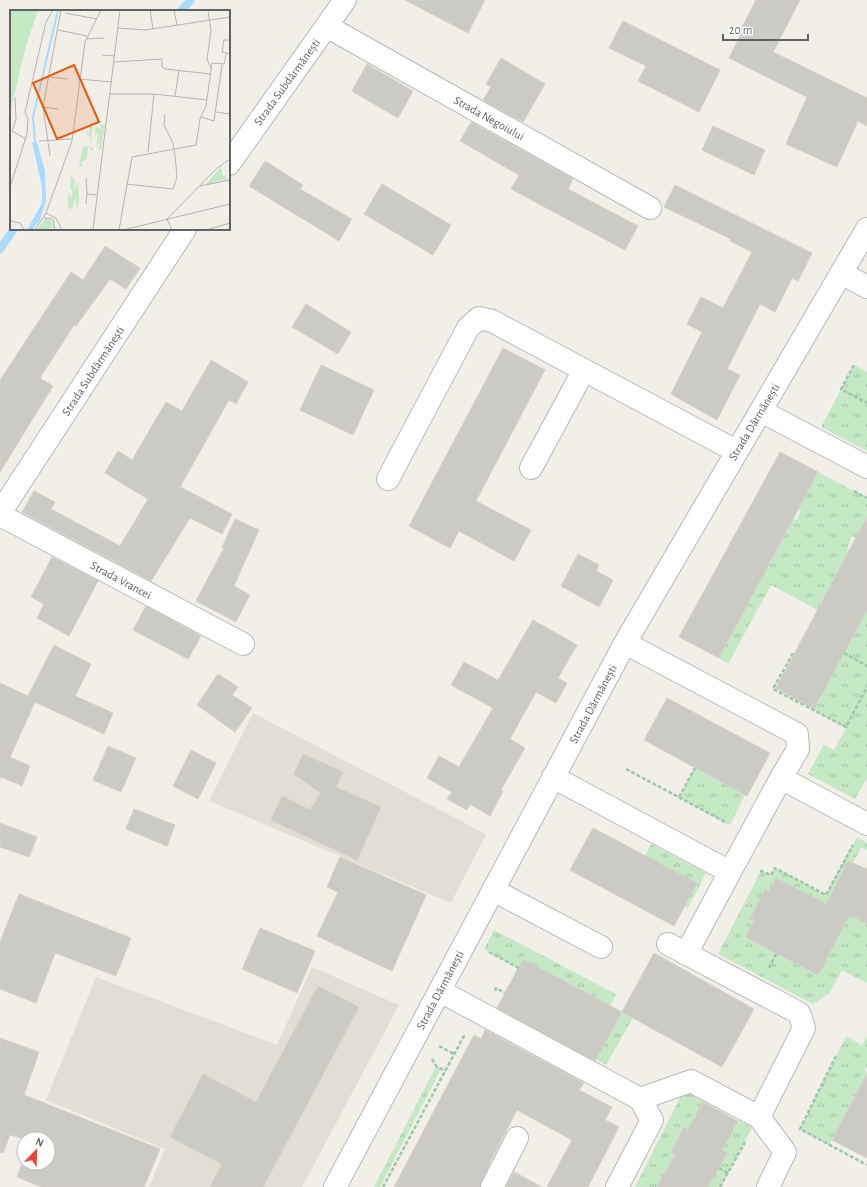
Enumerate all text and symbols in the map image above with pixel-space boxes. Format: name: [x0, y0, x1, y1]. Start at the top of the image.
inset map: [10, 10, 230, 230]
scale bar: [723, 16, 808, 42]
text: 20 m: [729, 24, 752, 36]
street label: Strada Subdărmănești: [252, 36, 324, 129]
street label: Strada Negoiului: [452, 94, 526, 142]
street label: Strada Subdărmănești: [60, 324, 128, 419]
street label: Strada Dărmănești: [726, 381, 783, 464]
street label: Strada Vrancei: [89, 559, 153, 601]
street label: Strada Dărmănești: [567, 663, 621, 746]
street label: Strada Dărmănești: [414, 949, 468, 1032]
north arrow: [16, 1131, 56, 1171]
text: N: [34, 1136, 45, 1149]

